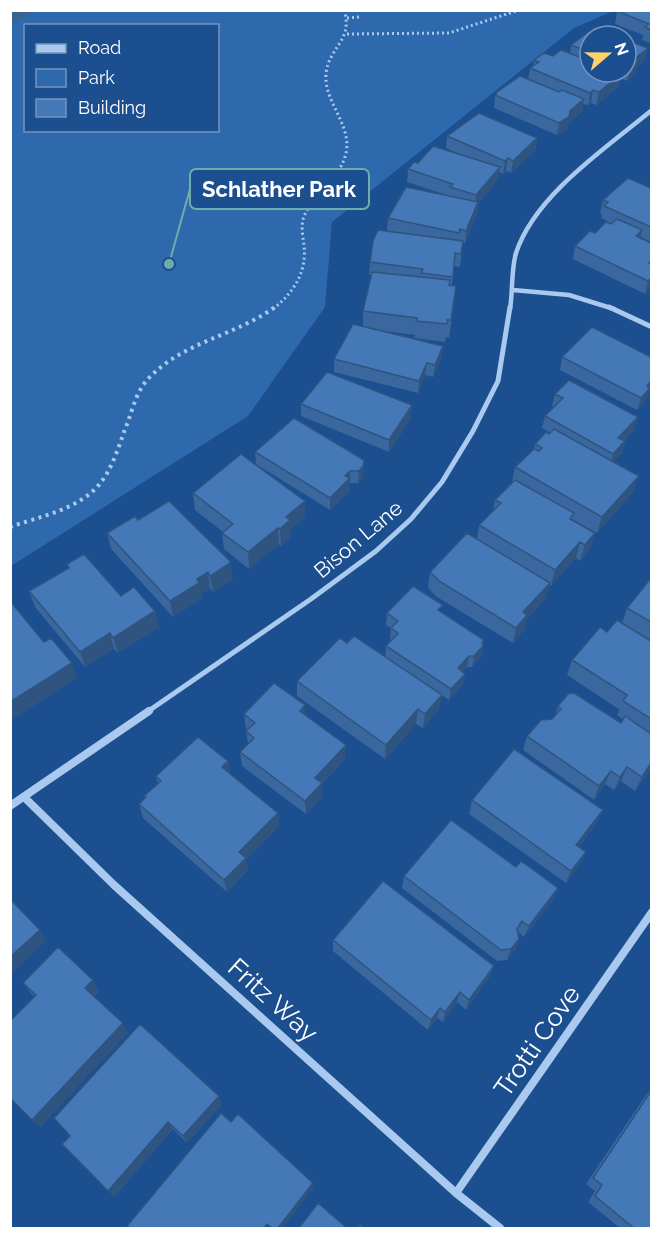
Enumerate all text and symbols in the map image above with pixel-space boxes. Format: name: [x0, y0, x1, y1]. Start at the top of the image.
legend: [24, 24, 219, 132]
north arrow: [578, 24, 638, 84]
text: Road: [78, 37, 121, 58]
text: N: [611, 40, 633, 58]
text: Park: [78, 67, 115, 88]
text: Building: [78, 97, 146, 118]
callout: Schlather Park: [190, 169, 369, 209]
text: Schlather Park: [202, 176, 357, 202]
street label: Bison Lane: [309, 495, 407, 583]
street label: Fritz Way: [222, 952, 324, 1048]
street label: Trotti Cove: [488, 980, 586, 1102]

